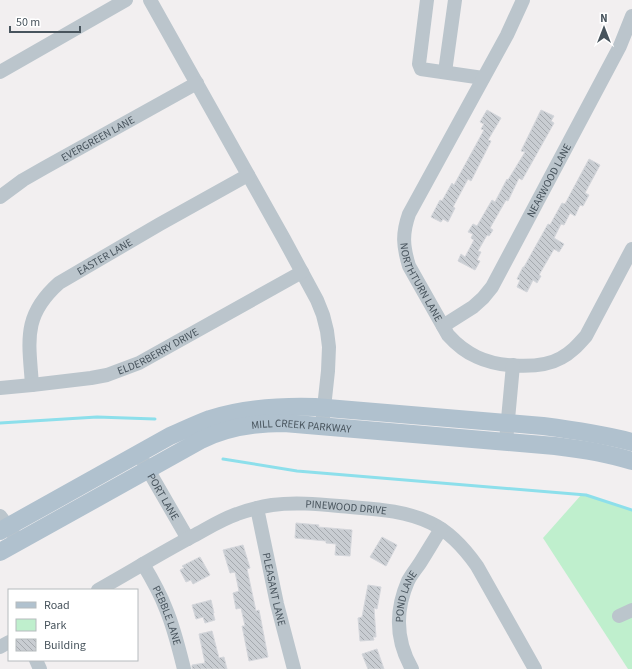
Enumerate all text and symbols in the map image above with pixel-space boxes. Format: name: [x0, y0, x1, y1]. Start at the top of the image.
scale bar: [10, 8, 80, 34]
north arrow: [584, 8, 624, 48]
text: N: [600, 11, 608, 26]
text: 50 m: [16, 14, 40, 31]
street label: EVERGREEN LANE: [58, 112, 137, 165]
street label: NEARWOOD LANE: [523, 141, 575, 220]
street label: EASTER LANE: [74, 235, 135, 279]
street label: NORTHTURN LANE: [396, 242, 446, 325]
street label: ELDERBERRY DRIVE: [115, 324, 201, 379]
street label: MILL CREEK PARKWAY: [250, 416, 353, 437]
street label: PORT LANE: [144, 470, 183, 523]
street label: PINEWOOD DRIVE: [305, 497, 388, 518]
street label: PLEASANT LANE: [258, 551, 289, 628]
street label: POND LANE: [392, 567, 421, 623]
street label: PEBBLE LANE: [149, 583, 185, 647]
legend: [8, 589, 138, 661]
text: Road: [44, 597, 70, 614]
text: Park: [44, 617, 66, 634]
text: Building: [44, 637, 86, 654]

